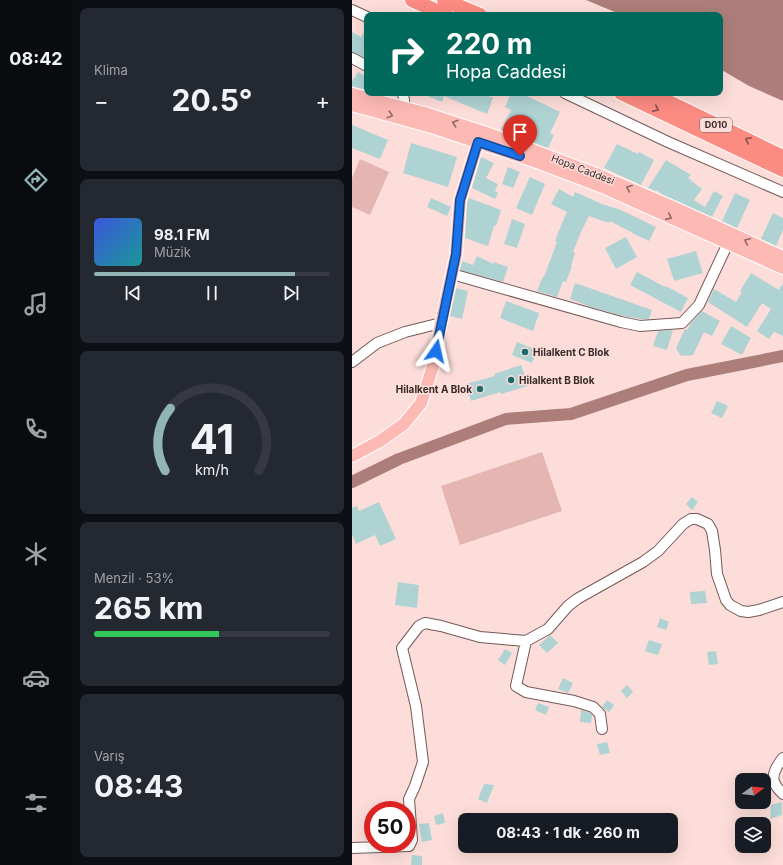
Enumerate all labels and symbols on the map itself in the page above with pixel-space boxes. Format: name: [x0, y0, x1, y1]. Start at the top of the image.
one-way arrow: [652, 105, 659, 113]
one-way arrow: [386, 110, 393, 119]
pin: [503, 115, 537, 156]
road number: D010: [700, 118, 732, 132]
one-way arrow: [451, 119, 458, 128]
one-way arrow: [744, 137, 752, 145]
street label: Hopa Caddesi: [550, 151, 616, 187]
one-way arrow: [625, 185, 633, 193]
one-way arrow: [665, 212, 673, 220]
one-way arrow: [744, 238, 752, 246]
position arrow: [415, 330, 457, 372]
place label: Hilalkent C Blok: [533, 346, 609, 358]
marker: Hilalkent C Blok: [520, 347, 530, 357]
place label: Hilalkent B Blok: [519, 374, 595, 386]
marker: Hilalkent B Blok: [506, 375, 516, 385]
place label: Hilalkent A Blok: [396, 383, 472, 395]
marker: Hilalkent A Blok: [475, 384, 485, 394]
north arrow: [735, 773, 771, 809]
speed limit sign: 50: [364, 801, 416, 853]

